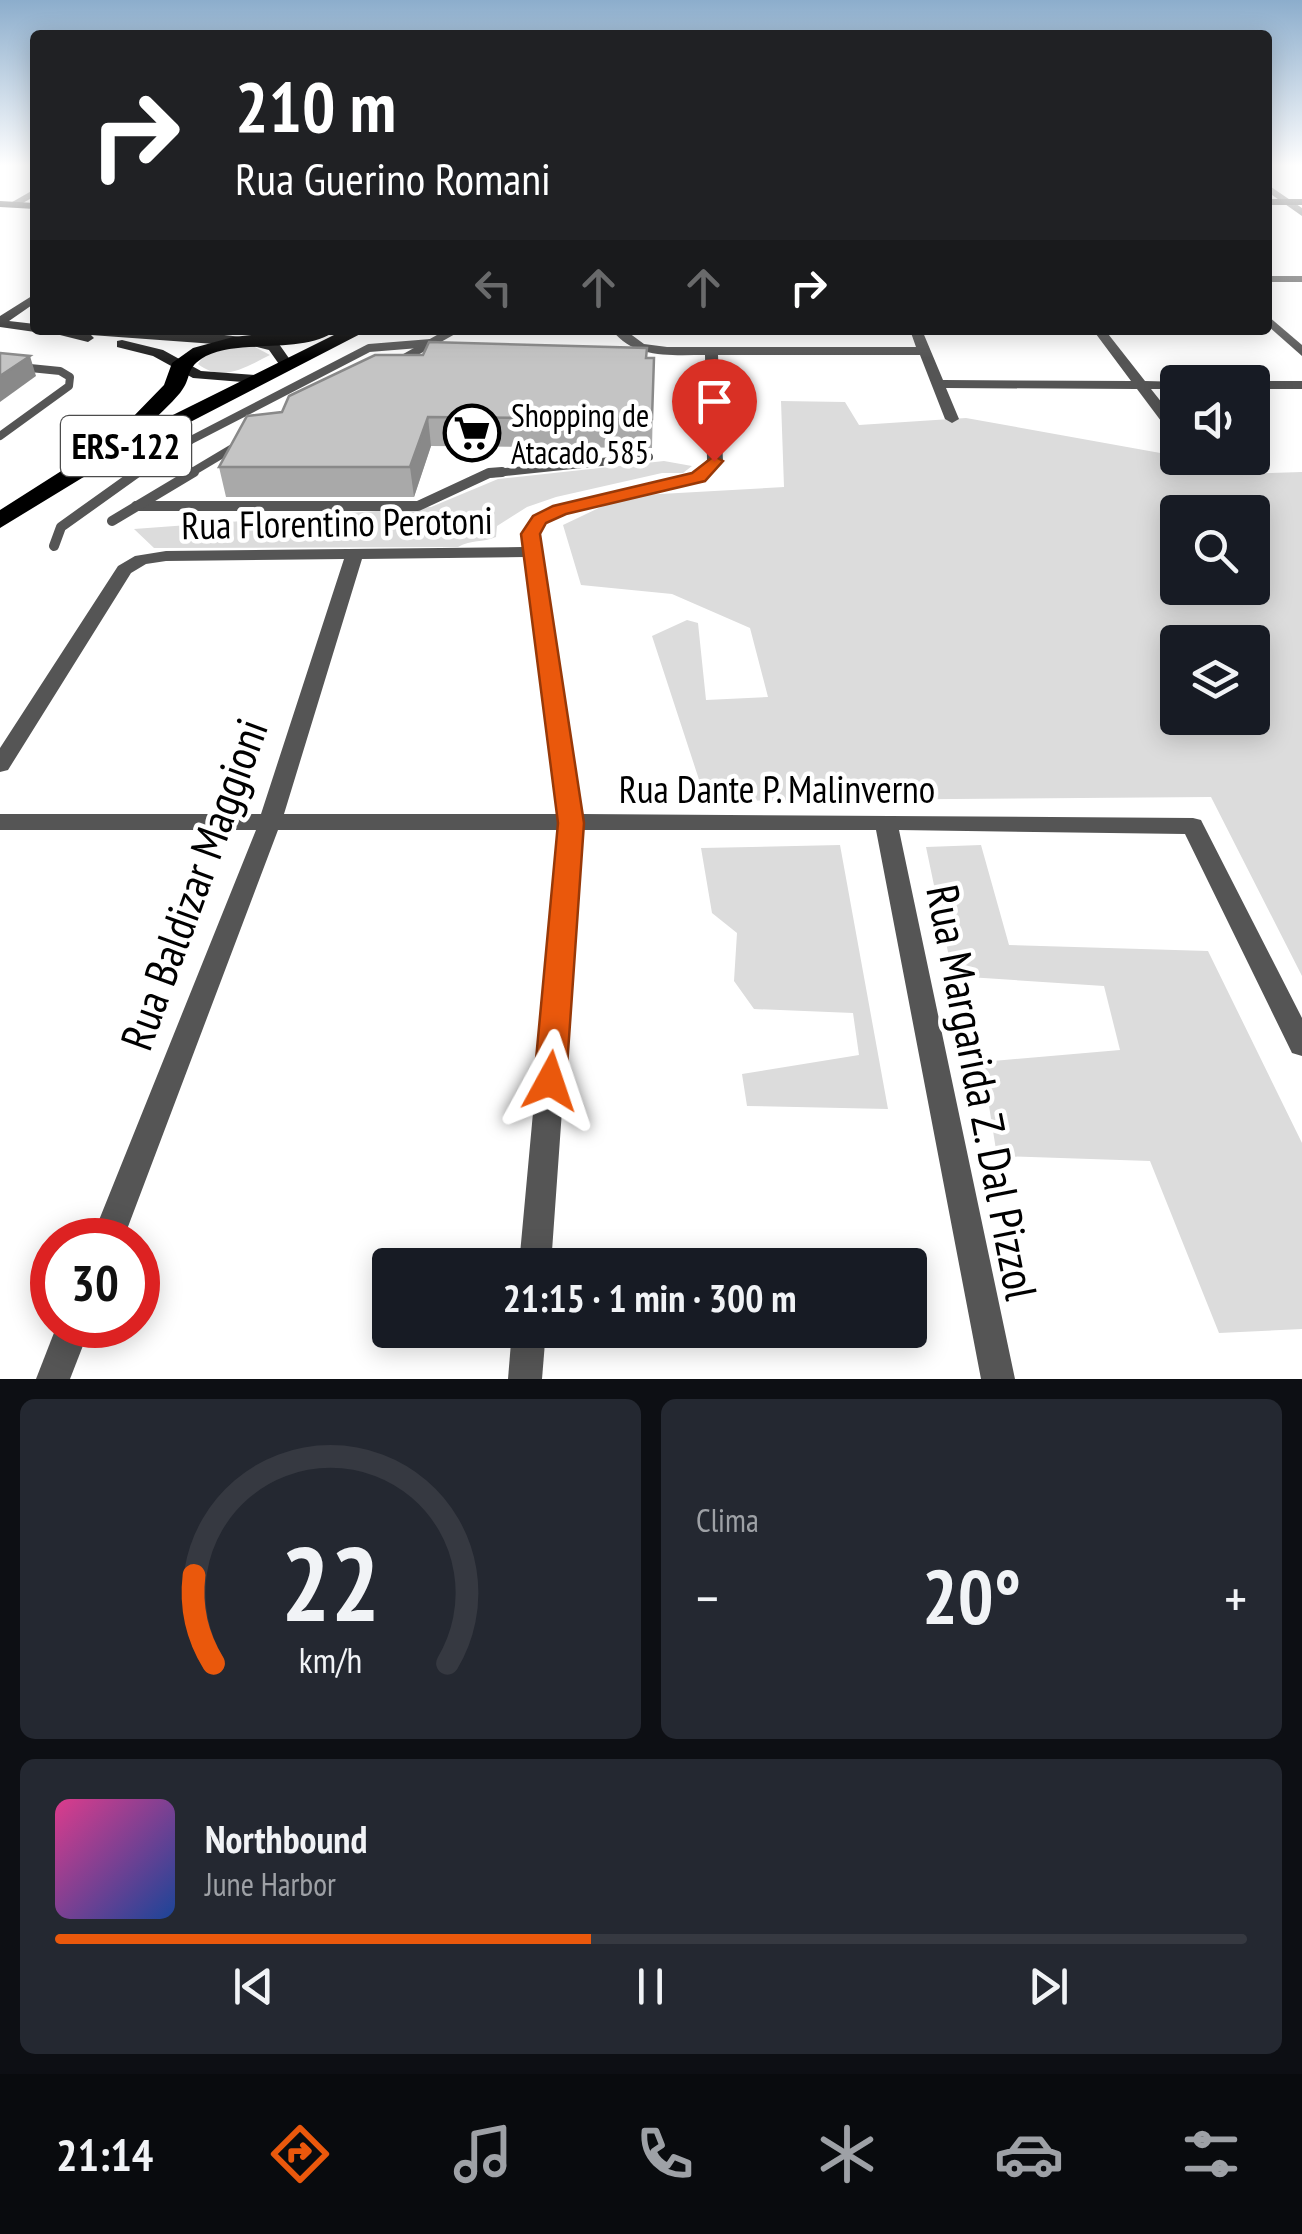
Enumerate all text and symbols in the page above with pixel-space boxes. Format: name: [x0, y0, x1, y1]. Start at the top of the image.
text: 210 m: [235, 61, 396, 151]
icon: right: [70, 70, 200, 200]
text: Rua Guerino Romani: [235, 149, 551, 207]
icon: left: [466, 260, 521, 315]
icon: ahead: [571, 260, 626, 315]
icon: ahead: [676, 260, 731, 315]
icon: right: [781, 260, 836, 315]
pin: [672, 359, 757, 462]
map controls: [1160, 365, 1270, 735]
button: sound: [1160, 365, 1270, 475]
icon: arrive: [687, 374, 742, 429]
place label: Shopping de Atacado 585: [511, 394, 649, 473]
supermarket icon: Shopping de Atacado 585: [442, 403, 502, 463]
road number: ERS-122: [61, 416, 191, 476]
street label: Rua Florentino Perotoni: [181, 495, 493, 549]
button: search: [1160, 495, 1270, 605]
button: layers: [1160, 625, 1270, 735]
street label: Rua Baldizar Maggioni: [106, 711, 280, 1057]
street label: Rua Dante P. Malinverno: [619, 764, 935, 813]
street label: Rua Margarida Z. Dal Pizzol: [914, 880, 1052, 1305]
position arrow: [498, 1029, 602, 1133]
speed limit sign: 30: [30, 1218, 160, 1348]
text: 21:15 · 1 min · 300 m: [503, 1273, 796, 1322]
text: Clima: [696, 1499, 759, 1541]
text: 22: [281, 1515, 380, 1650]
text: 20°: [922, 1548, 1021, 1645]
text: −: [696, 1562, 719, 1633]
text: +: [1224, 1562, 1247, 1633]
text: km/h: [299, 1637, 362, 1683]
text: Northbound: [205, 1814, 367, 1863]
text: June Harbor: [205, 1863, 336, 1905]
icon: previous: [226, 1959, 281, 2014]
icon: pause: [623, 1959, 678, 2014]
icon: next: [1021, 1959, 1076, 2014]
icon: directions: [265, 2119, 335, 2189]
icon: music: [448, 2119, 518, 2189]
icon: phone: [630, 2119, 700, 2189]
icon: climate: [812, 2119, 882, 2189]
icon: car: [994, 2119, 1064, 2189]
icon: filters: [1176, 2119, 1246, 2189]
text: 21:14: [56, 2125, 153, 2183]

